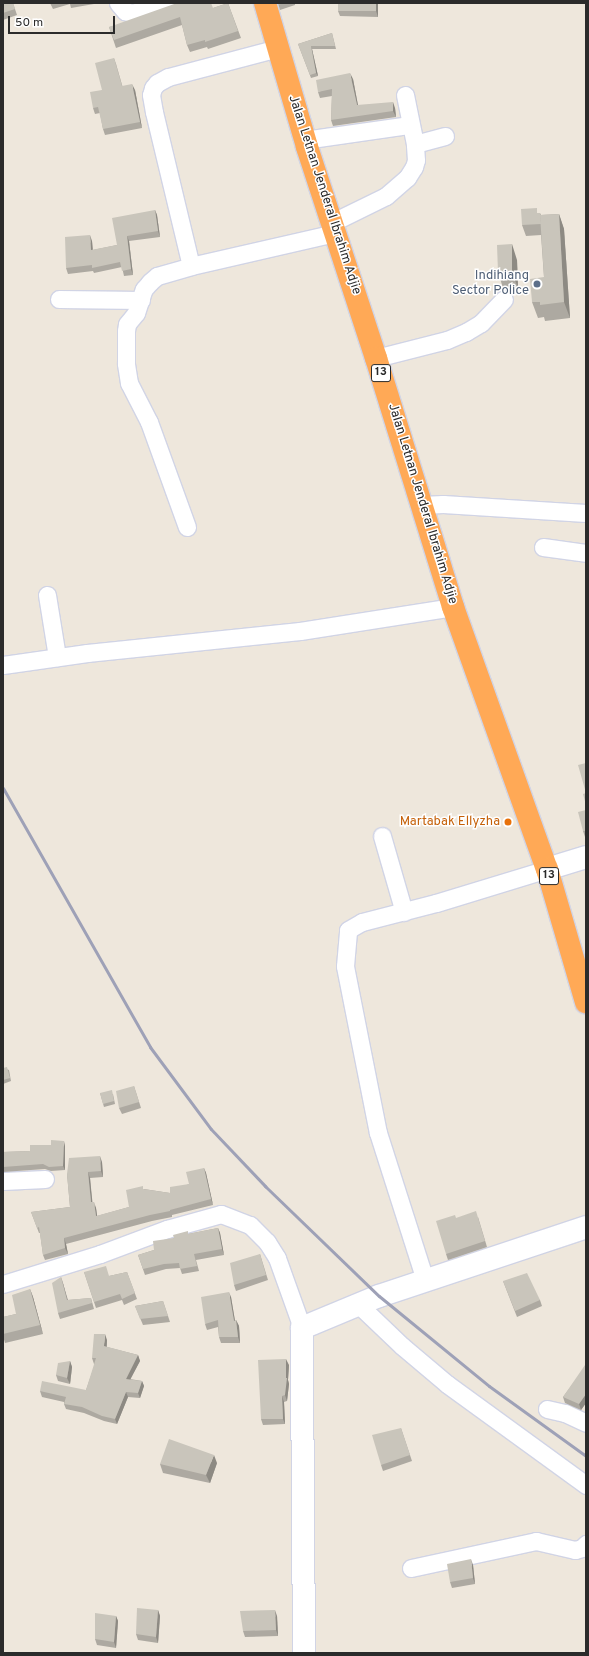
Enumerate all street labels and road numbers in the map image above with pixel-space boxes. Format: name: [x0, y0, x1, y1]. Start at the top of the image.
street label: Jalan Letnan Jenderal Ibrahim Adjie: [284, 93, 364, 297]
road number: 13: [371, 363, 391, 383]
street label: Jalan Letnan Jenderal Ibrahim Adjie: [384, 402, 460, 606]
road number: 13: [539, 866, 559, 886]

